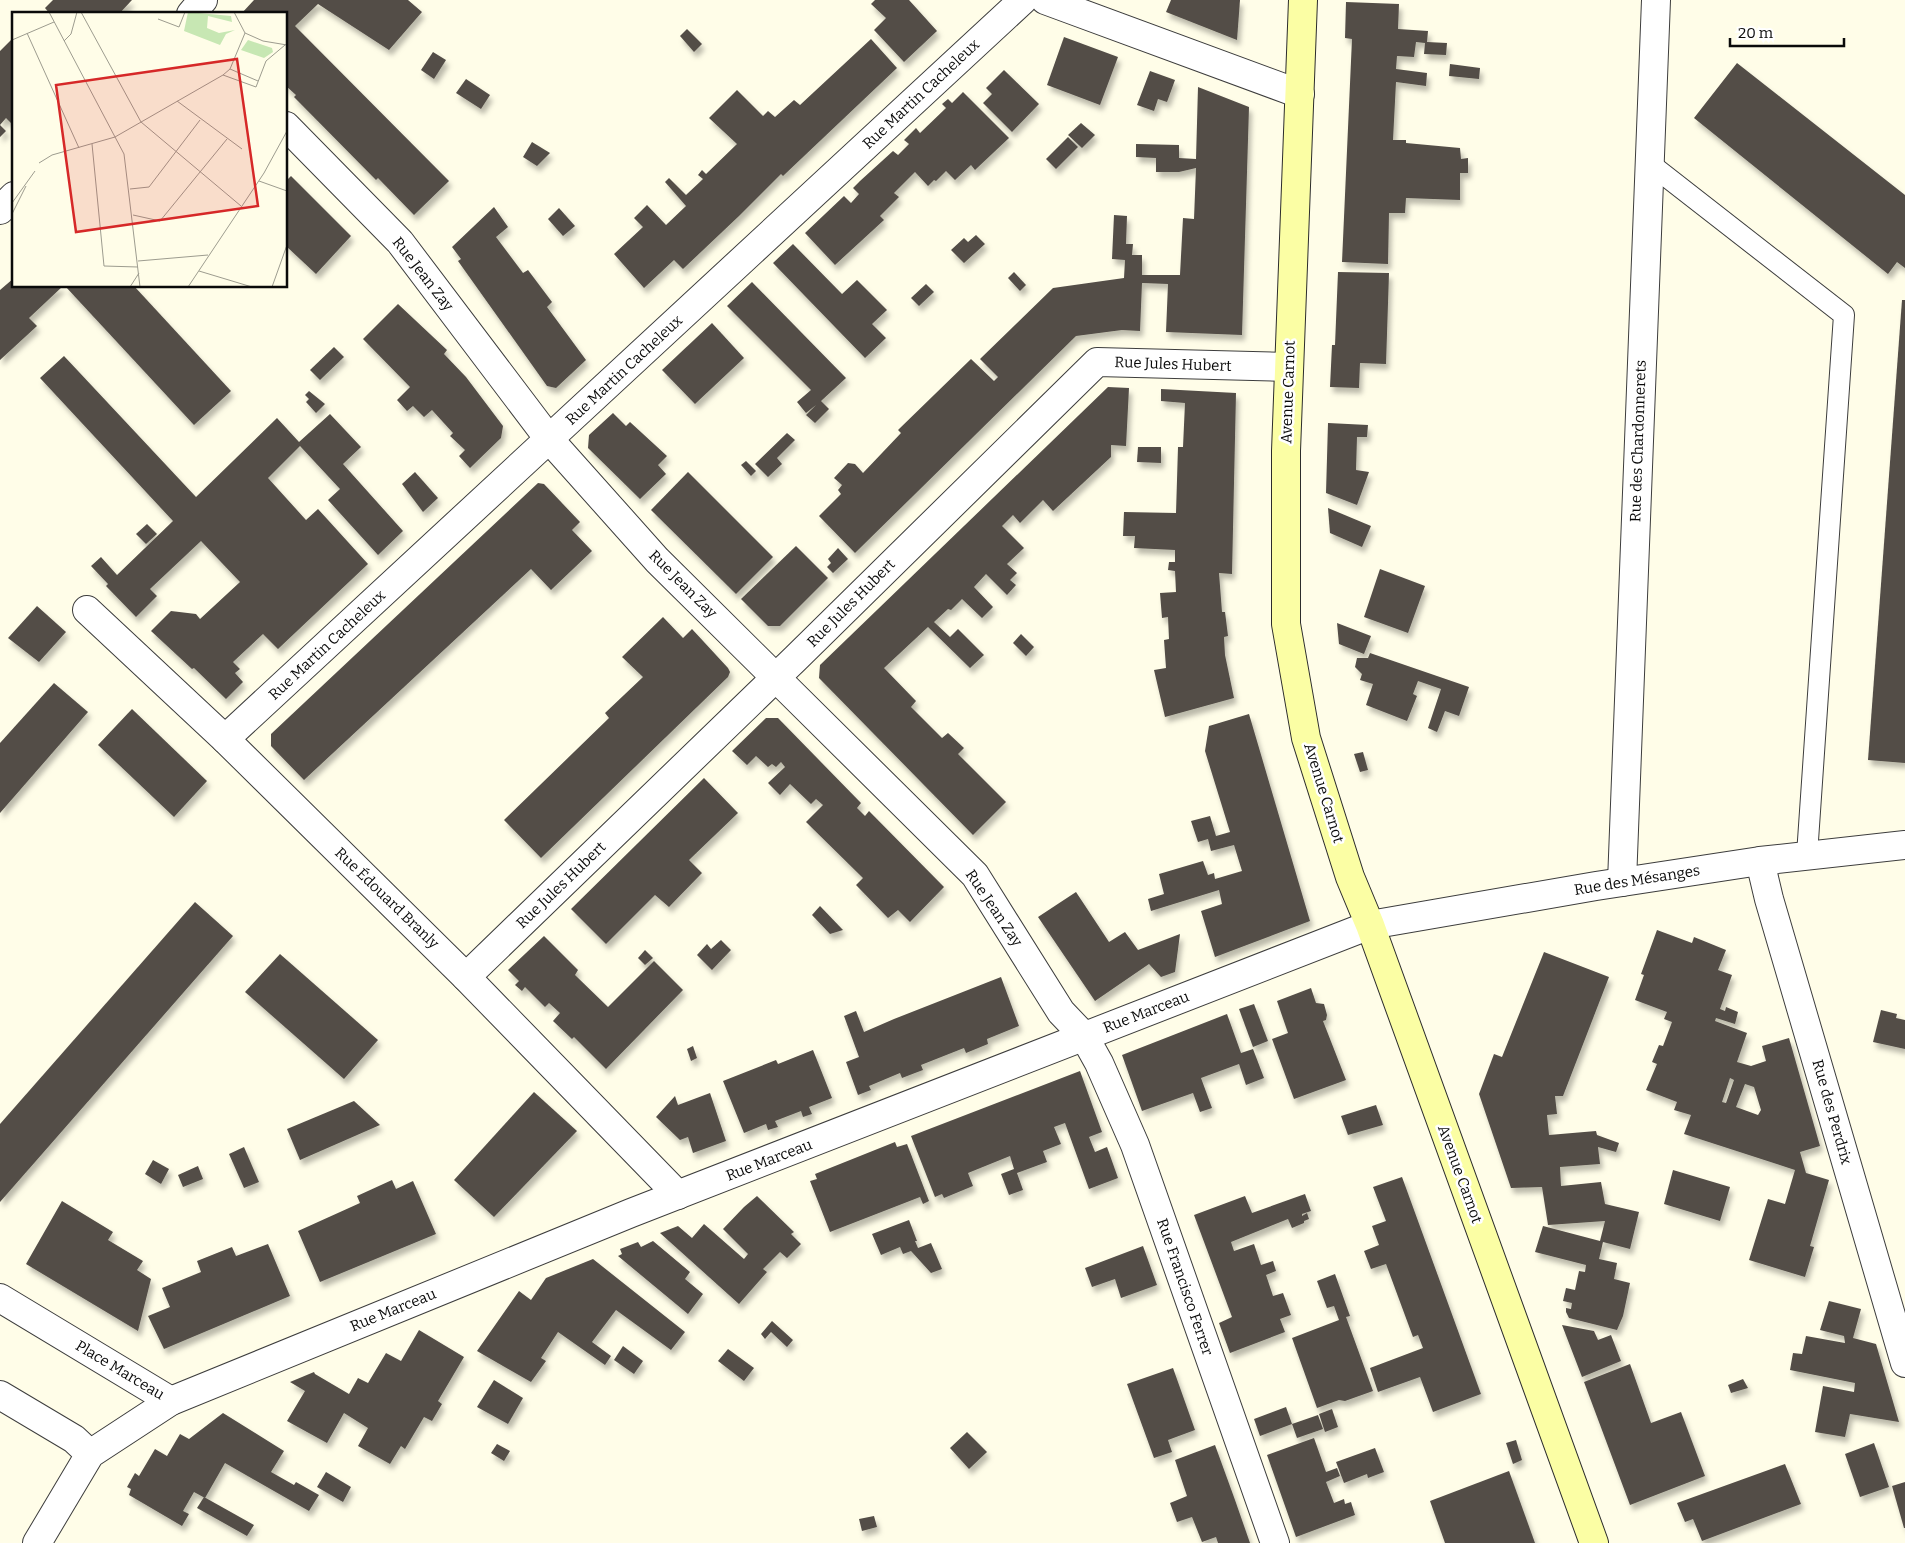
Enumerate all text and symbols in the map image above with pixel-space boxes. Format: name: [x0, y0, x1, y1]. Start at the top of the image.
inset map: [12, 12, 288, 288]
scale bar: [1730, 15, 1844, 47]
text: 20 m: [1738, 24, 1774, 42]
street label: Rue Martin Cacheleux: [859, 35, 984, 153]
street label: Rue Jean Zay: [389, 233, 457, 315]
street label: Rue Martin Cacheleux: [562, 311, 687, 429]
street label: Avenue Carnot: [1277, 340, 1299, 444]
street label: Rue Jules Hubert: [1114, 353, 1232, 375]
street label: Rue des Chardonnerets: [1626, 360, 1650, 522]
street label: Rue Jean Zay: [645, 546, 721, 622]
street label: Rue Jules Hubert: [803, 555, 899, 651]
street label: Rue Martin Cacheleux: [265, 586, 390, 704]
street label: Avenue Carnot: [1300, 741, 1348, 846]
street label: Rue Jules Hubert: [513, 837, 610, 932]
street label: Rue Édouard Branly: [331, 844, 443, 952]
street label: Rue des Mésanges: [1573, 861, 1701, 899]
street label: Rue Jean Zay: [962, 866, 1026, 950]
street label: Rue Marceau: [1100, 987, 1192, 1037]
street label: Rue des Perdrix: [1808, 1057, 1856, 1167]
street label: Avenue Carnot: [1434, 1122, 1486, 1226]
street label: Rue Marceau: [723, 1135, 815, 1185]
street label: Rue Francisco Ferrer: [1153, 1216, 1217, 1358]
street label: Rue Marceau: [348, 1285, 438, 1335]
street label: Place Marceau: [72, 1336, 168, 1404]

